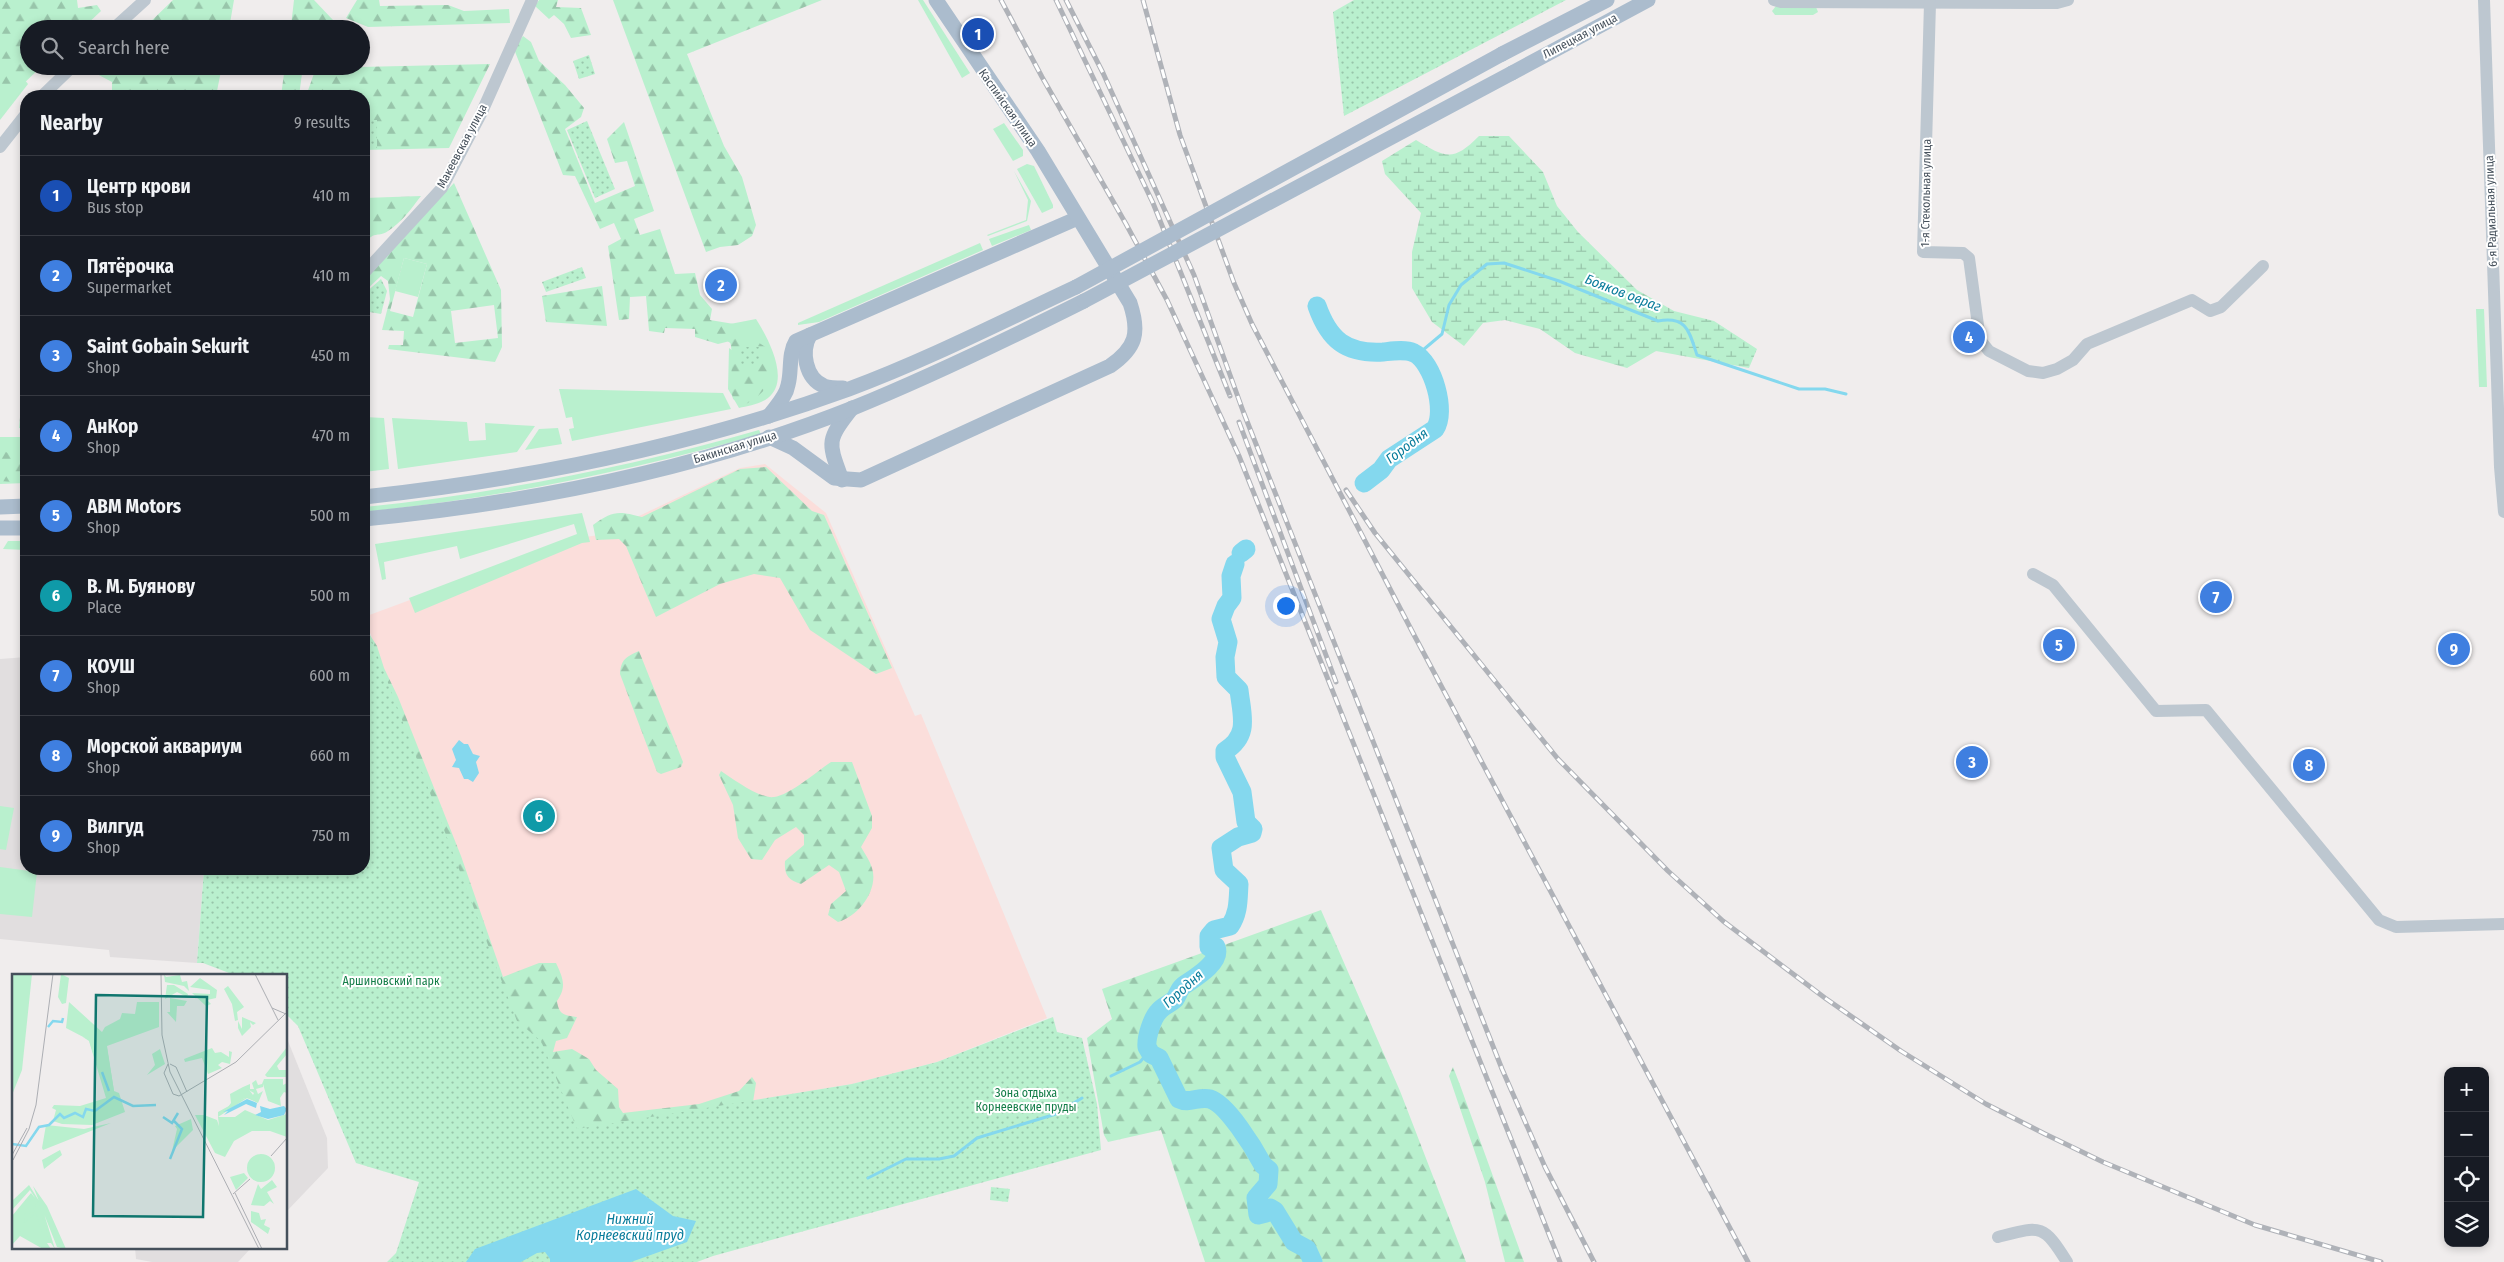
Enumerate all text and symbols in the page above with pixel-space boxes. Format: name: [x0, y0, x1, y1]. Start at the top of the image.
street label: Липецкая улица: [1540, 10, 1620, 61]
pin: 1: [962, 15, 994, 53]
search box: [20, 20, 370, 75]
icon: search: [38, 34, 66, 62]
text: Search here: [78, 36, 170, 59]
street label: Каспийская улица: [976, 66, 1040, 150]
street label: Макеевская улица: [434, 102, 490, 190]
text: Nearby: [40, 110, 102, 136]
text: 9 results: [294, 113, 350, 132]
street label: 1-я Стекольная улица: [1918, 139, 1934, 247]
street label: 6-я Радиальная улица: [2482, 155, 2500, 267]
text: Центр крови: [87, 175, 191, 198]
text: 1: [53, 186, 59, 205]
text: 410 m: [312, 186, 350, 205]
text: Bus stop: [87, 198, 143, 217]
text: Пятёрочка: [87, 255, 174, 278]
text: 2: [52, 266, 60, 285]
text: 410 m: [312, 266, 350, 285]
pin: 2: [705, 266, 737, 304]
water label: Бояков овраг: [1583, 271, 1663, 315]
text: Supermarket: [87, 278, 171, 297]
pin: 4: [1953, 318, 1985, 356]
text: Saint Gobain Sekurit: [87, 335, 249, 358]
text: 3: [52, 346, 60, 365]
text: 450 m: [311, 346, 350, 365]
text: Shop: [87, 358, 120, 377]
text: АнКор: [87, 415, 138, 438]
water label: Городня: [1382, 425, 1432, 467]
text: 4: [52, 426, 60, 445]
text: 470 m: [312, 426, 350, 445]
street label: Бакинская улица: [692, 428, 778, 466]
text: Shop: [87, 438, 120, 457]
text: ABM Motors: [87, 495, 181, 518]
text: 5: [52, 506, 60, 525]
text: 500 m: [310, 506, 350, 525]
text: Shop: [87, 518, 120, 537]
text: В. М. Буянову: [87, 575, 195, 598]
pin: 7: [2200, 578, 2232, 616]
text: 6: [52, 586, 60, 605]
text: 500 m: [310, 586, 350, 605]
your location: [1273, 593, 1299, 619]
text: Place: [87, 598, 122, 617]
pin: 5: [2043, 626, 2075, 664]
pin: 9: [2438, 630, 2470, 668]
text: КОУШ: [87, 655, 135, 678]
text: 7: [53, 666, 59, 685]
text: 600 m: [309, 666, 350, 685]
text: Shop: [87, 678, 120, 697]
text: Морской аквариум: [87, 735, 242, 758]
pin: 3: [1956, 743, 1988, 781]
text: 8: [52, 746, 60, 765]
text: 660 m: [310, 746, 350, 765]
pin: 8: [2293, 746, 2325, 784]
text: Shop: [87, 758, 120, 777]
pin: 6: [523, 797, 555, 835]
text: Вилгуд: [87, 815, 143, 838]
text: 9: [52, 826, 60, 845]
text: 750 m: [312, 826, 350, 845]
text: Shop: [87, 838, 120, 857]
water label: Городня: [1159, 966, 1207, 1012]
inset map: [12, 974, 288, 1250]
park label: Аршиновский парк: [342, 974, 440, 988]
map controls: [2444, 1067, 2489, 1247]
button: +: [2444, 1067, 2489, 1112]
park label: Зона отдыха Корнеевские пруды: [975, 1086, 1077, 1114]
button: −: [2444, 1112, 2489, 1157]
button: locate: [2444, 1157, 2489, 1202]
button: layers: [2444, 1202, 2489, 1247]
water label: Нижний Корнеевский пруд: [576, 1211, 684, 1244]

